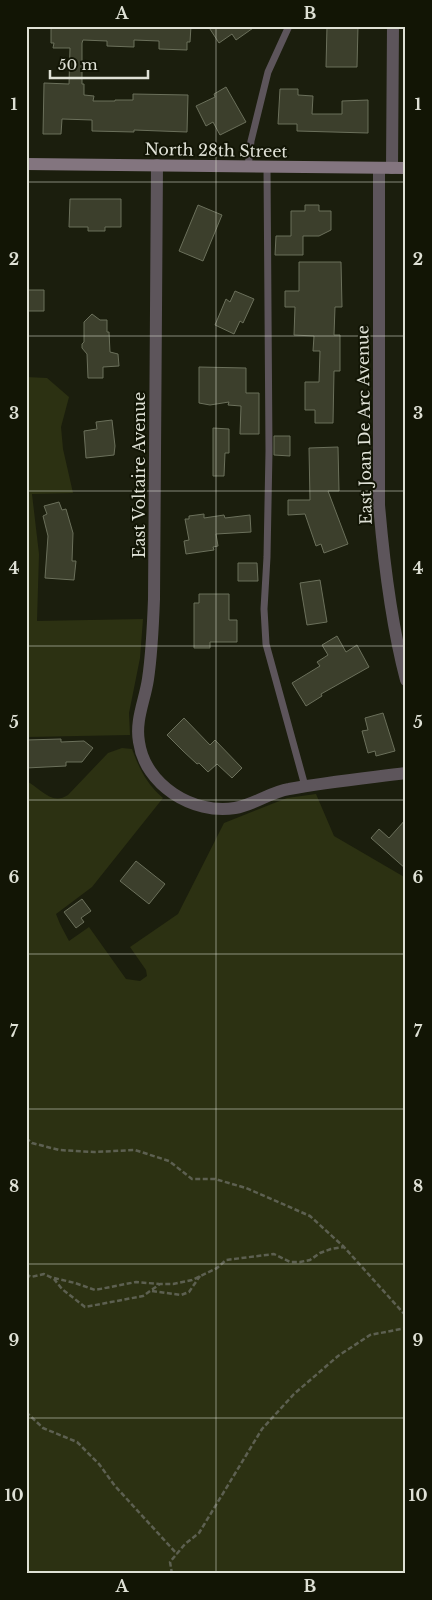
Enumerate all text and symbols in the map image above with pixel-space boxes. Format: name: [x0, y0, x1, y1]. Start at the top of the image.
text: A: [115, 3, 130, 23]
text: B: [304, 3, 317, 23]
scale bar: [50, 48, 148, 80]
text: 50 m: [58, 55, 98, 74]
text: 1: [11, 94, 18, 114]
text: 1: [415, 94, 422, 114]
street label: North 28th Street: [144, 139, 288, 161]
text: 2: [9, 249, 19, 269]
text: 2: [413, 249, 423, 269]
street label: East Joan De Arc Avenue: [352, 325, 376, 525]
street label: East Voltaire Avenue: [129, 392, 149, 558]
text: 3: [9, 403, 19, 423]
text: 3: [413, 403, 423, 423]
text: 4: [9, 558, 19, 578]
text: 4: [413, 558, 423, 578]
text: 5: [9, 712, 19, 732]
text: 5: [413, 712, 423, 732]
text: 6: [9, 867, 20, 887]
text: 6: [413, 867, 424, 887]
text: 7: [10, 1021, 19, 1041]
text: 7: [414, 1021, 423, 1041]
text: 8: [9, 1176, 19, 1196]
text: 8: [413, 1176, 423, 1196]
text: 9: [9, 1330, 20, 1350]
text: 9: [413, 1330, 424, 1350]
text: 10: [4, 1485, 24, 1505]
text: 10: [408, 1485, 428, 1505]
text: A: [115, 1576, 130, 1596]
text: B: [304, 1576, 317, 1596]

